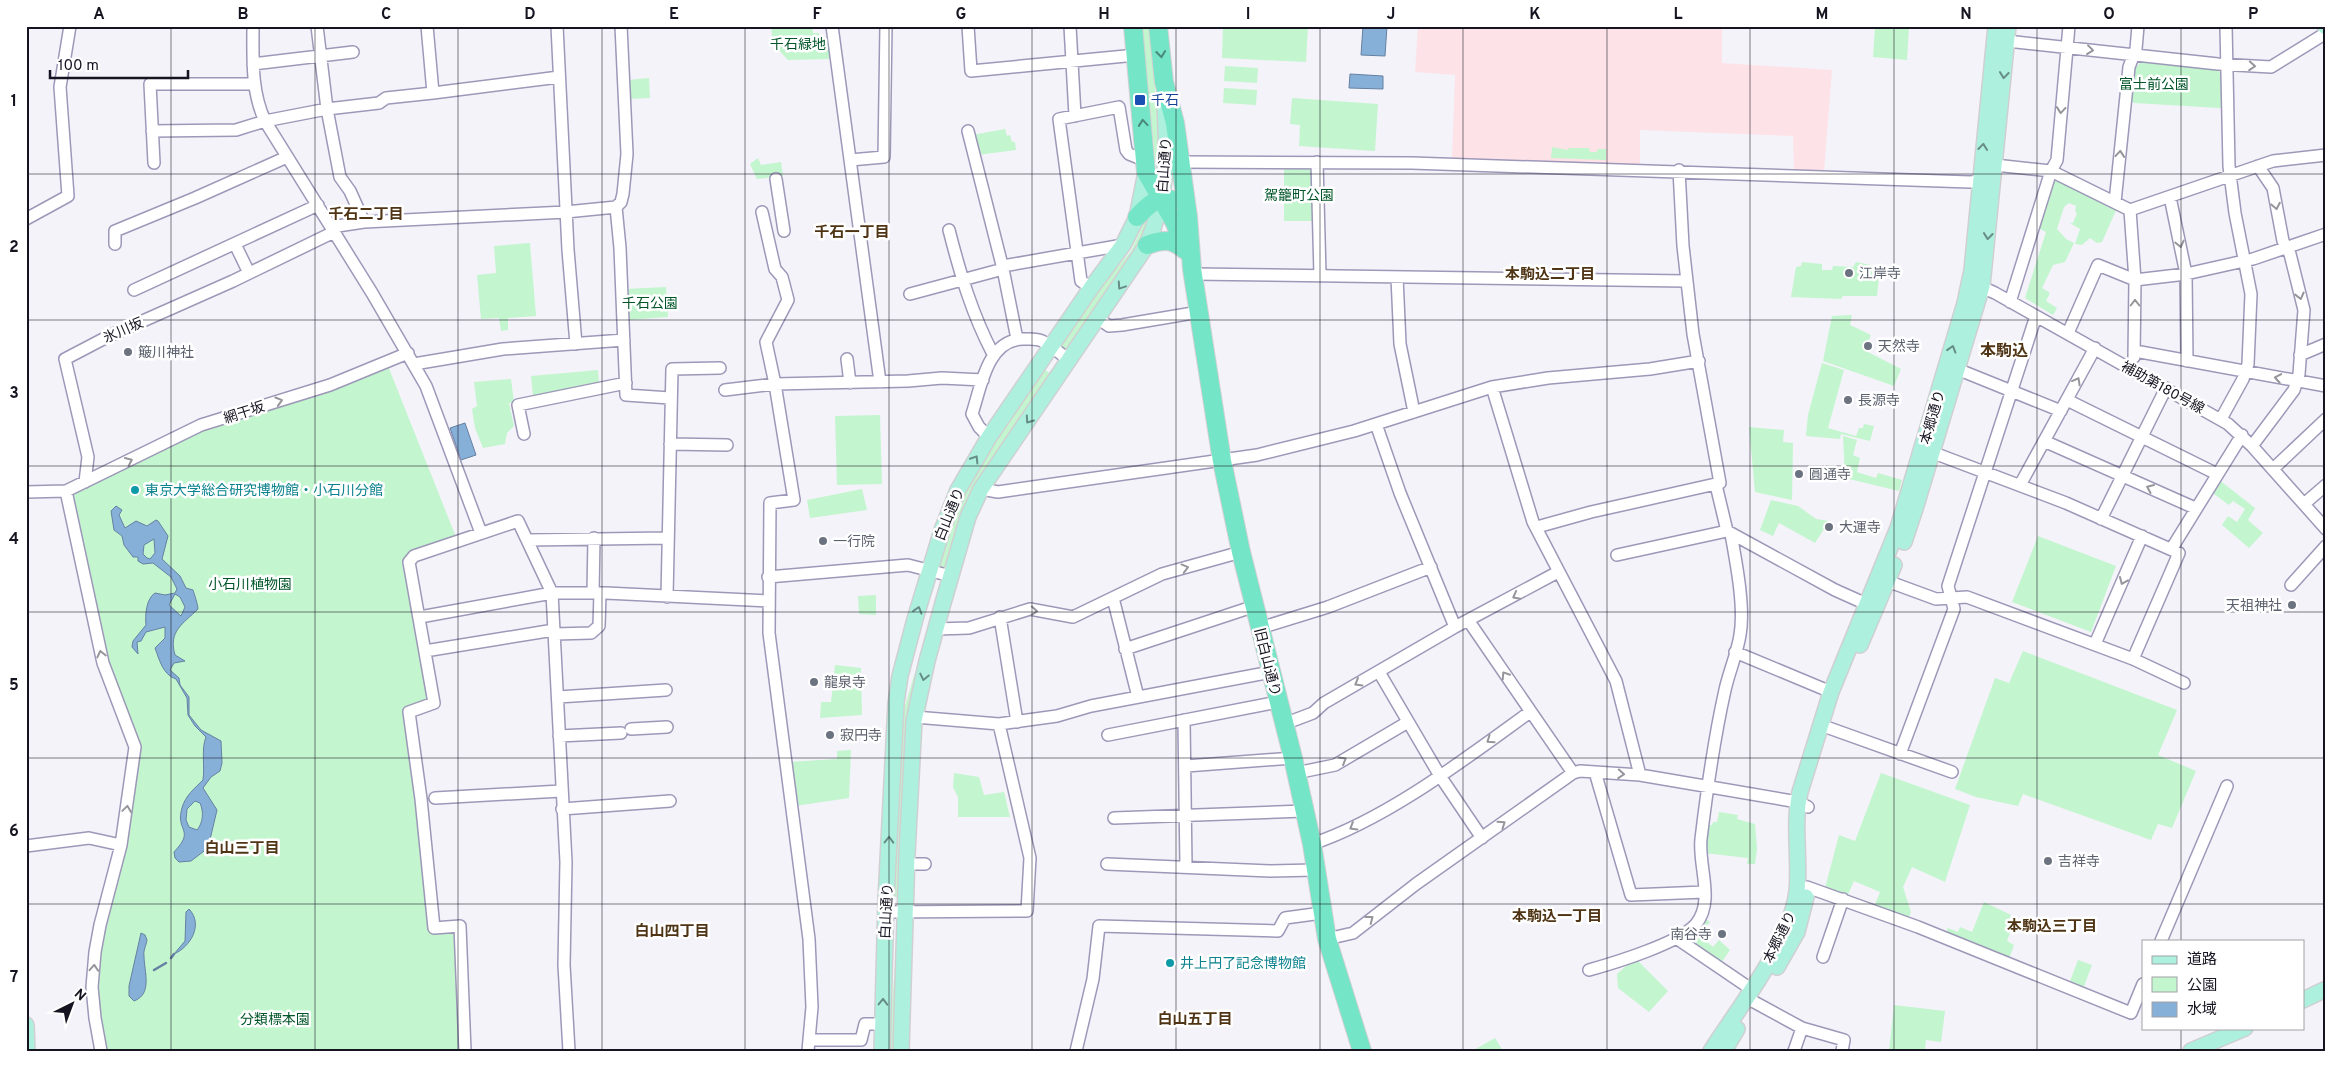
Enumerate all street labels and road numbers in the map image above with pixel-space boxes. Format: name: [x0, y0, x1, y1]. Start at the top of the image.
street label: 白山通り: [1155, 137, 1176, 194]
street label: 氷川坂: [101, 315, 146, 348]
street label: 補助第180号線: [2118, 358, 2207, 418]
street label: 本郷通り: [1918, 388, 1949, 447]
street label: 網干坂: [222, 399, 267, 428]
street label: 白山通り: [932, 485, 969, 544]
street label: 旧白山通り: [1250, 626, 1283, 698]
street label: 白山通り: [878, 883, 897, 939]
street label: 本郷通り: [1760, 909, 1800, 967]

